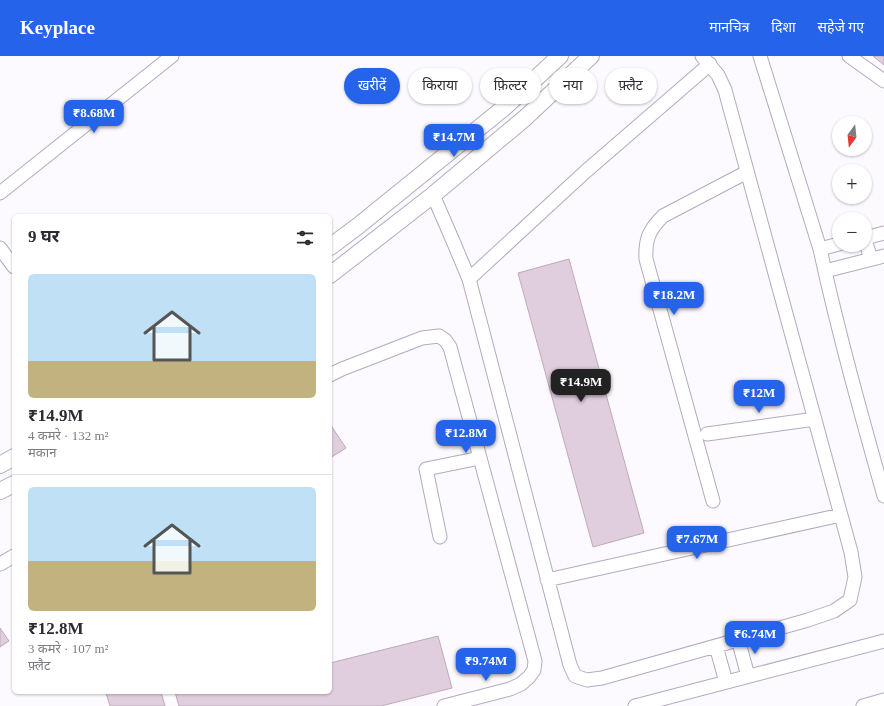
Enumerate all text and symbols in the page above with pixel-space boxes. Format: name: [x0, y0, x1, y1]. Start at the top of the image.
text: Keyplace: [20, 17, 95, 38]
text: मानचित्र: [709, 20, 749, 35]
text: दिशा: [771, 20, 796, 35]
text: सहेजे गए: [818, 20, 864, 35]
chip: खरीदें: [344, 68, 400, 104]
chip: किराया: [408, 68, 472, 104]
chip: फ़िल्टर: [480, 68, 541, 104]
chip: नया: [549, 68, 597, 104]
chip: फ़्लैट: [605, 68, 657, 104]
pin: ₹8.68M: [61, 100, 127, 134]
text: ₹8.68M: [73, 105, 115, 120]
north arrow: [832, 116, 872, 156]
map controls: [832, 116, 872, 252]
pin: ₹14.7M: [421, 124, 487, 158]
text: ₹14.7M: [433, 129, 475, 144]
button: +: [832, 164, 872, 204]
button: −: [832, 212, 872, 252]
text: 9 घर: [28, 227, 59, 246]
icon: filters: [294, 227, 316, 249]
pin: ₹18.2M: [641, 282, 707, 316]
text: ₹18.2M: [653, 287, 695, 302]
icon: home: [136, 300, 208, 372]
pin: ₹14.9M: [548, 369, 614, 403]
text: ₹14.9M: [560, 374, 602, 389]
pin: ₹12M: [735, 380, 783, 414]
text: ₹12M: [743, 385, 775, 400]
text: ₹14.9M: [28, 406, 84, 425]
pin: ₹12.8M: [433, 420, 499, 454]
text: ₹12.8M: [445, 425, 487, 440]
text: 4 कमरे · 132 m²: [28, 428, 108, 443]
text: मकान: [28, 445, 56, 460]
icon: home: [136, 513, 208, 585]
pin: ₹7.67M: [664, 526, 730, 560]
text: ₹7.67M: [676, 531, 718, 546]
text: ₹12.8M: [28, 619, 84, 638]
pin: ₹6.74M: [722, 621, 788, 655]
text: ₹6.74M: [734, 626, 776, 641]
text: 3 कमरे · 107 m²: [28, 641, 108, 656]
pin: ₹9.74M: [453, 648, 519, 682]
text: ₹9.74M: [465, 653, 507, 668]
text: फ़्लैट: [28, 658, 51, 673]

